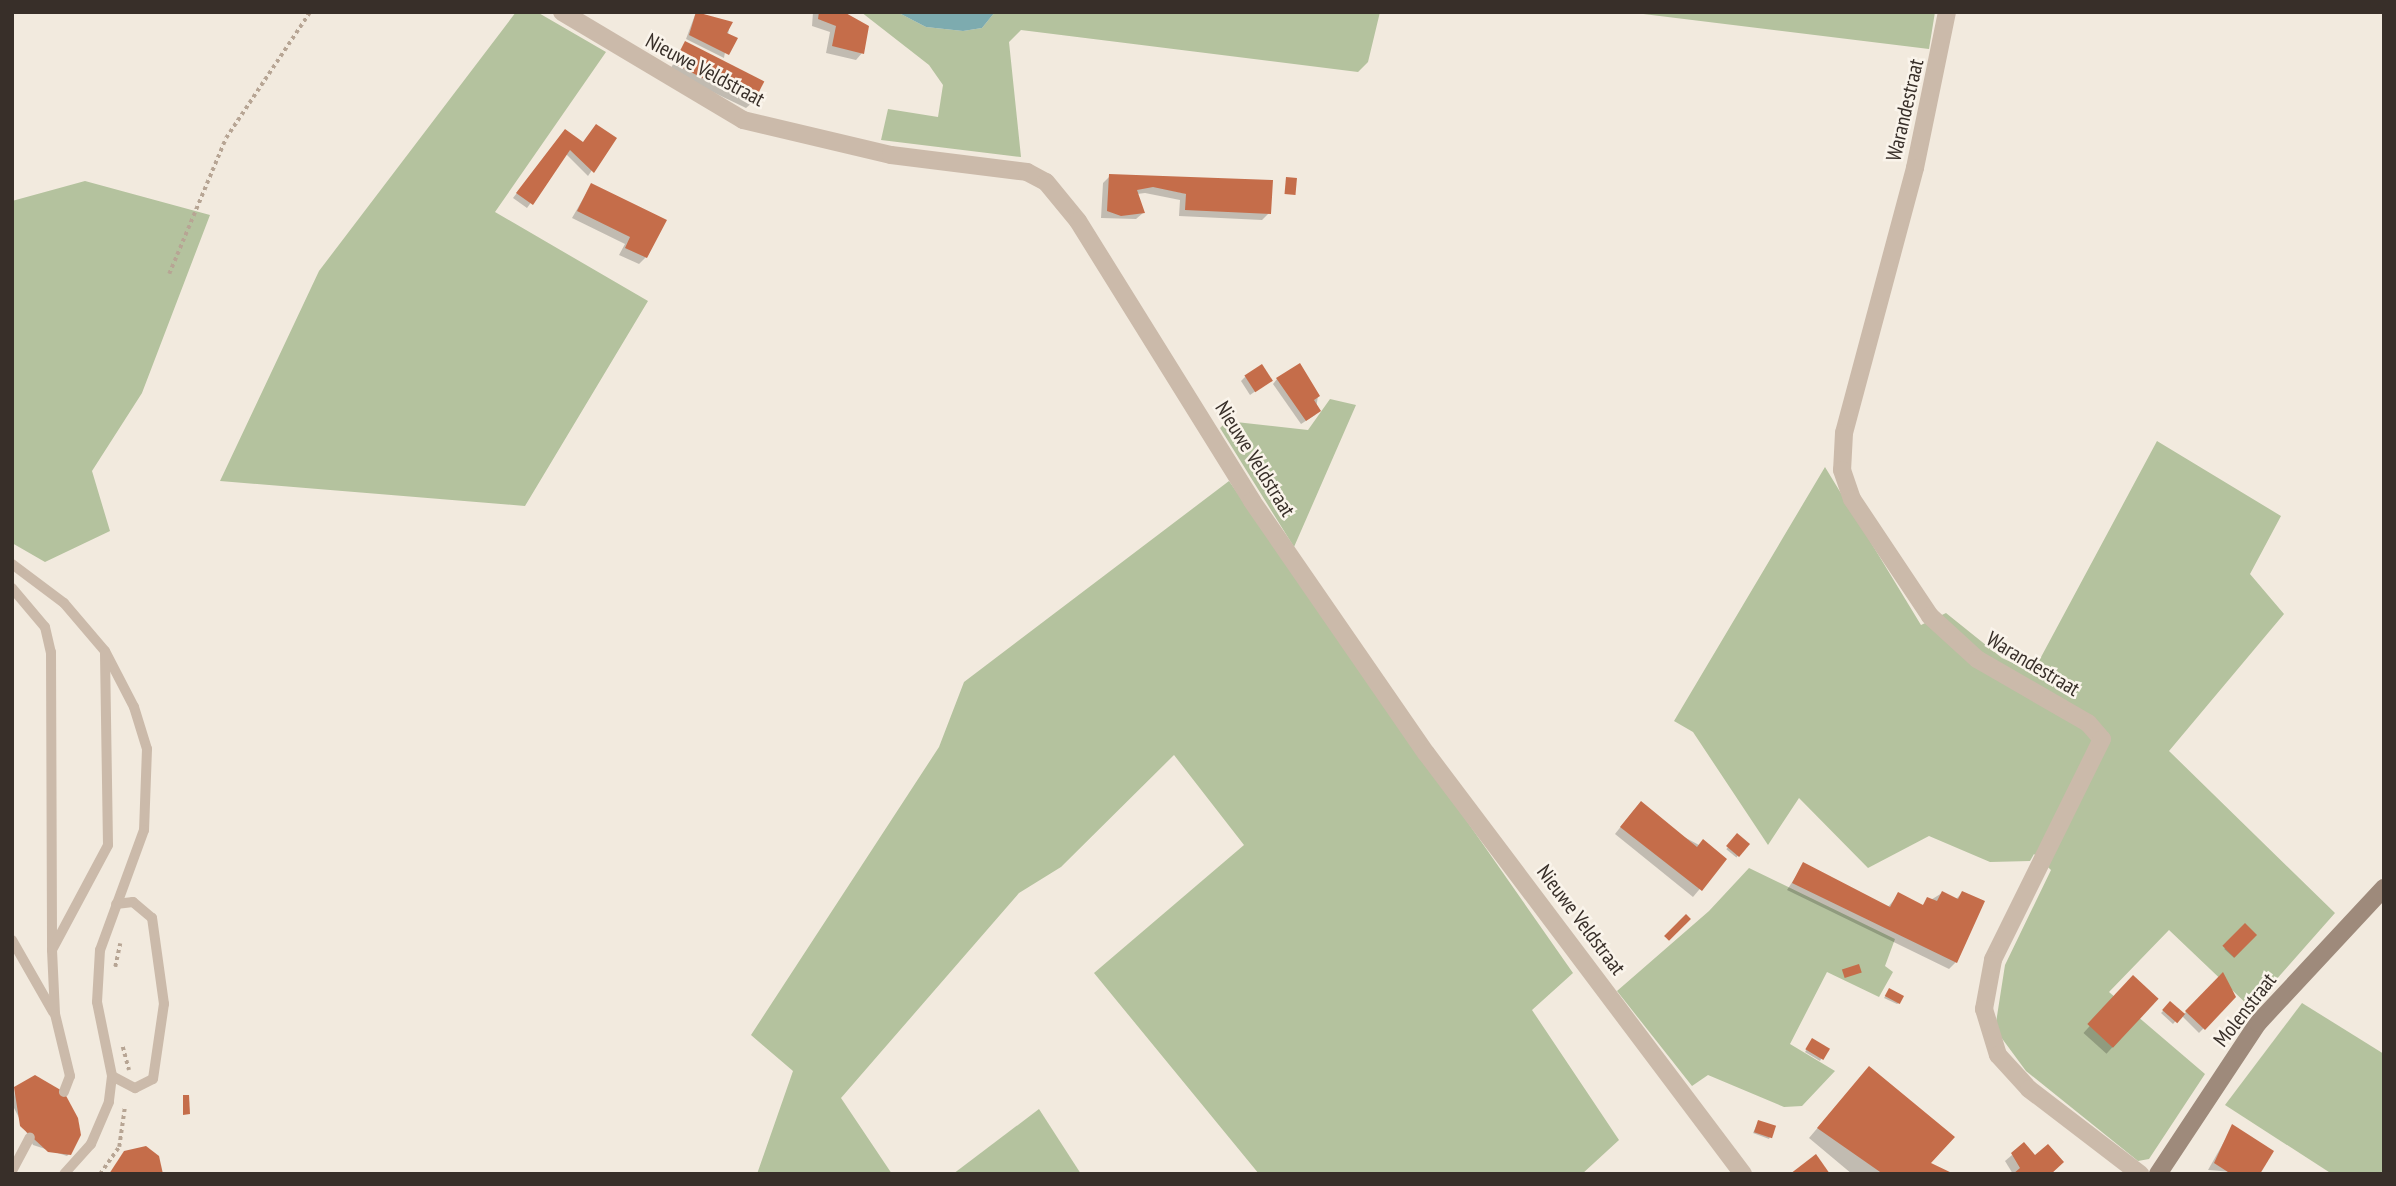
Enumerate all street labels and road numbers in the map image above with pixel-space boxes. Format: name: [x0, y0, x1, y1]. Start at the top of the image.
street label: Nieuwe Veldstraat: [641, 28, 769, 112]
street label: Warandestraat: [1881, 56, 1929, 164]
street label: Nieuwe Veldstraat: [1209, 397, 1301, 521]
street label: Warandestraat: [1982, 626, 2084, 702]
street label: Nieuwe Veldstraat: [1531, 860, 1631, 980]
street label: Molenstraat: [2208, 968, 2282, 1052]

